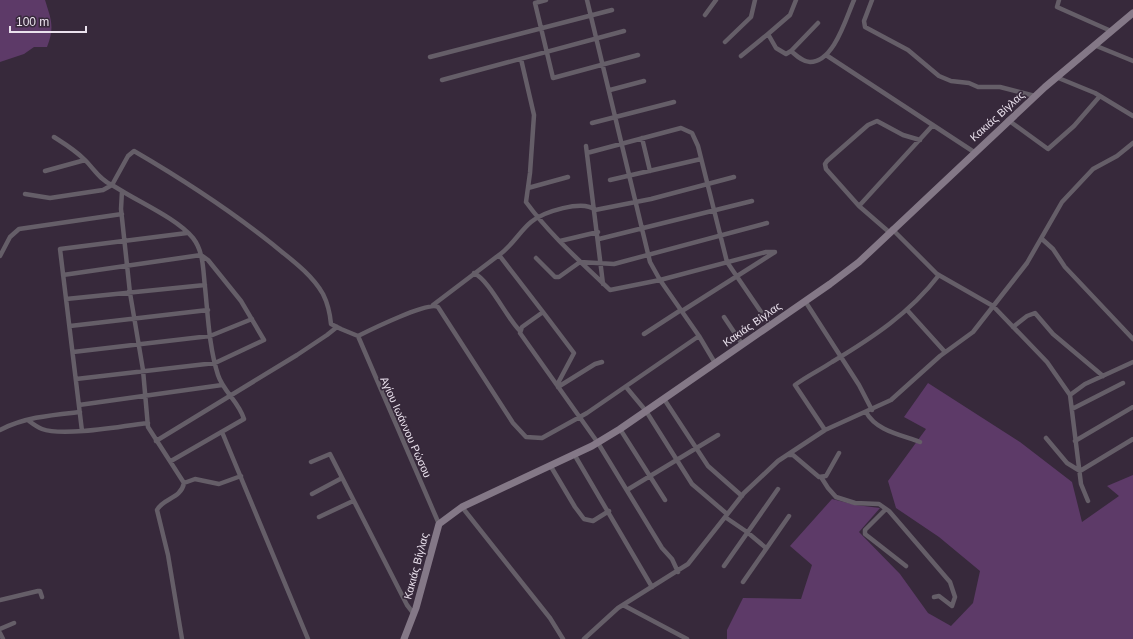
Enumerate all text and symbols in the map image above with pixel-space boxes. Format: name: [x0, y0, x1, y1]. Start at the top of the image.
scale bar: [10, 8, 86, 34]
text: 100 m: [16, 15, 49, 29]
street label: Κακιάς Βίγλας: [968, 89, 1026, 143]
street label: Κακιάς Βίγλας: [721, 299, 783, 349]
street label: Αγίου Ιωάννου Ρώσου: [378, 375, 434, 479]
street label: Κακιάς Βίγλας: [401, 531, 431, 601]

